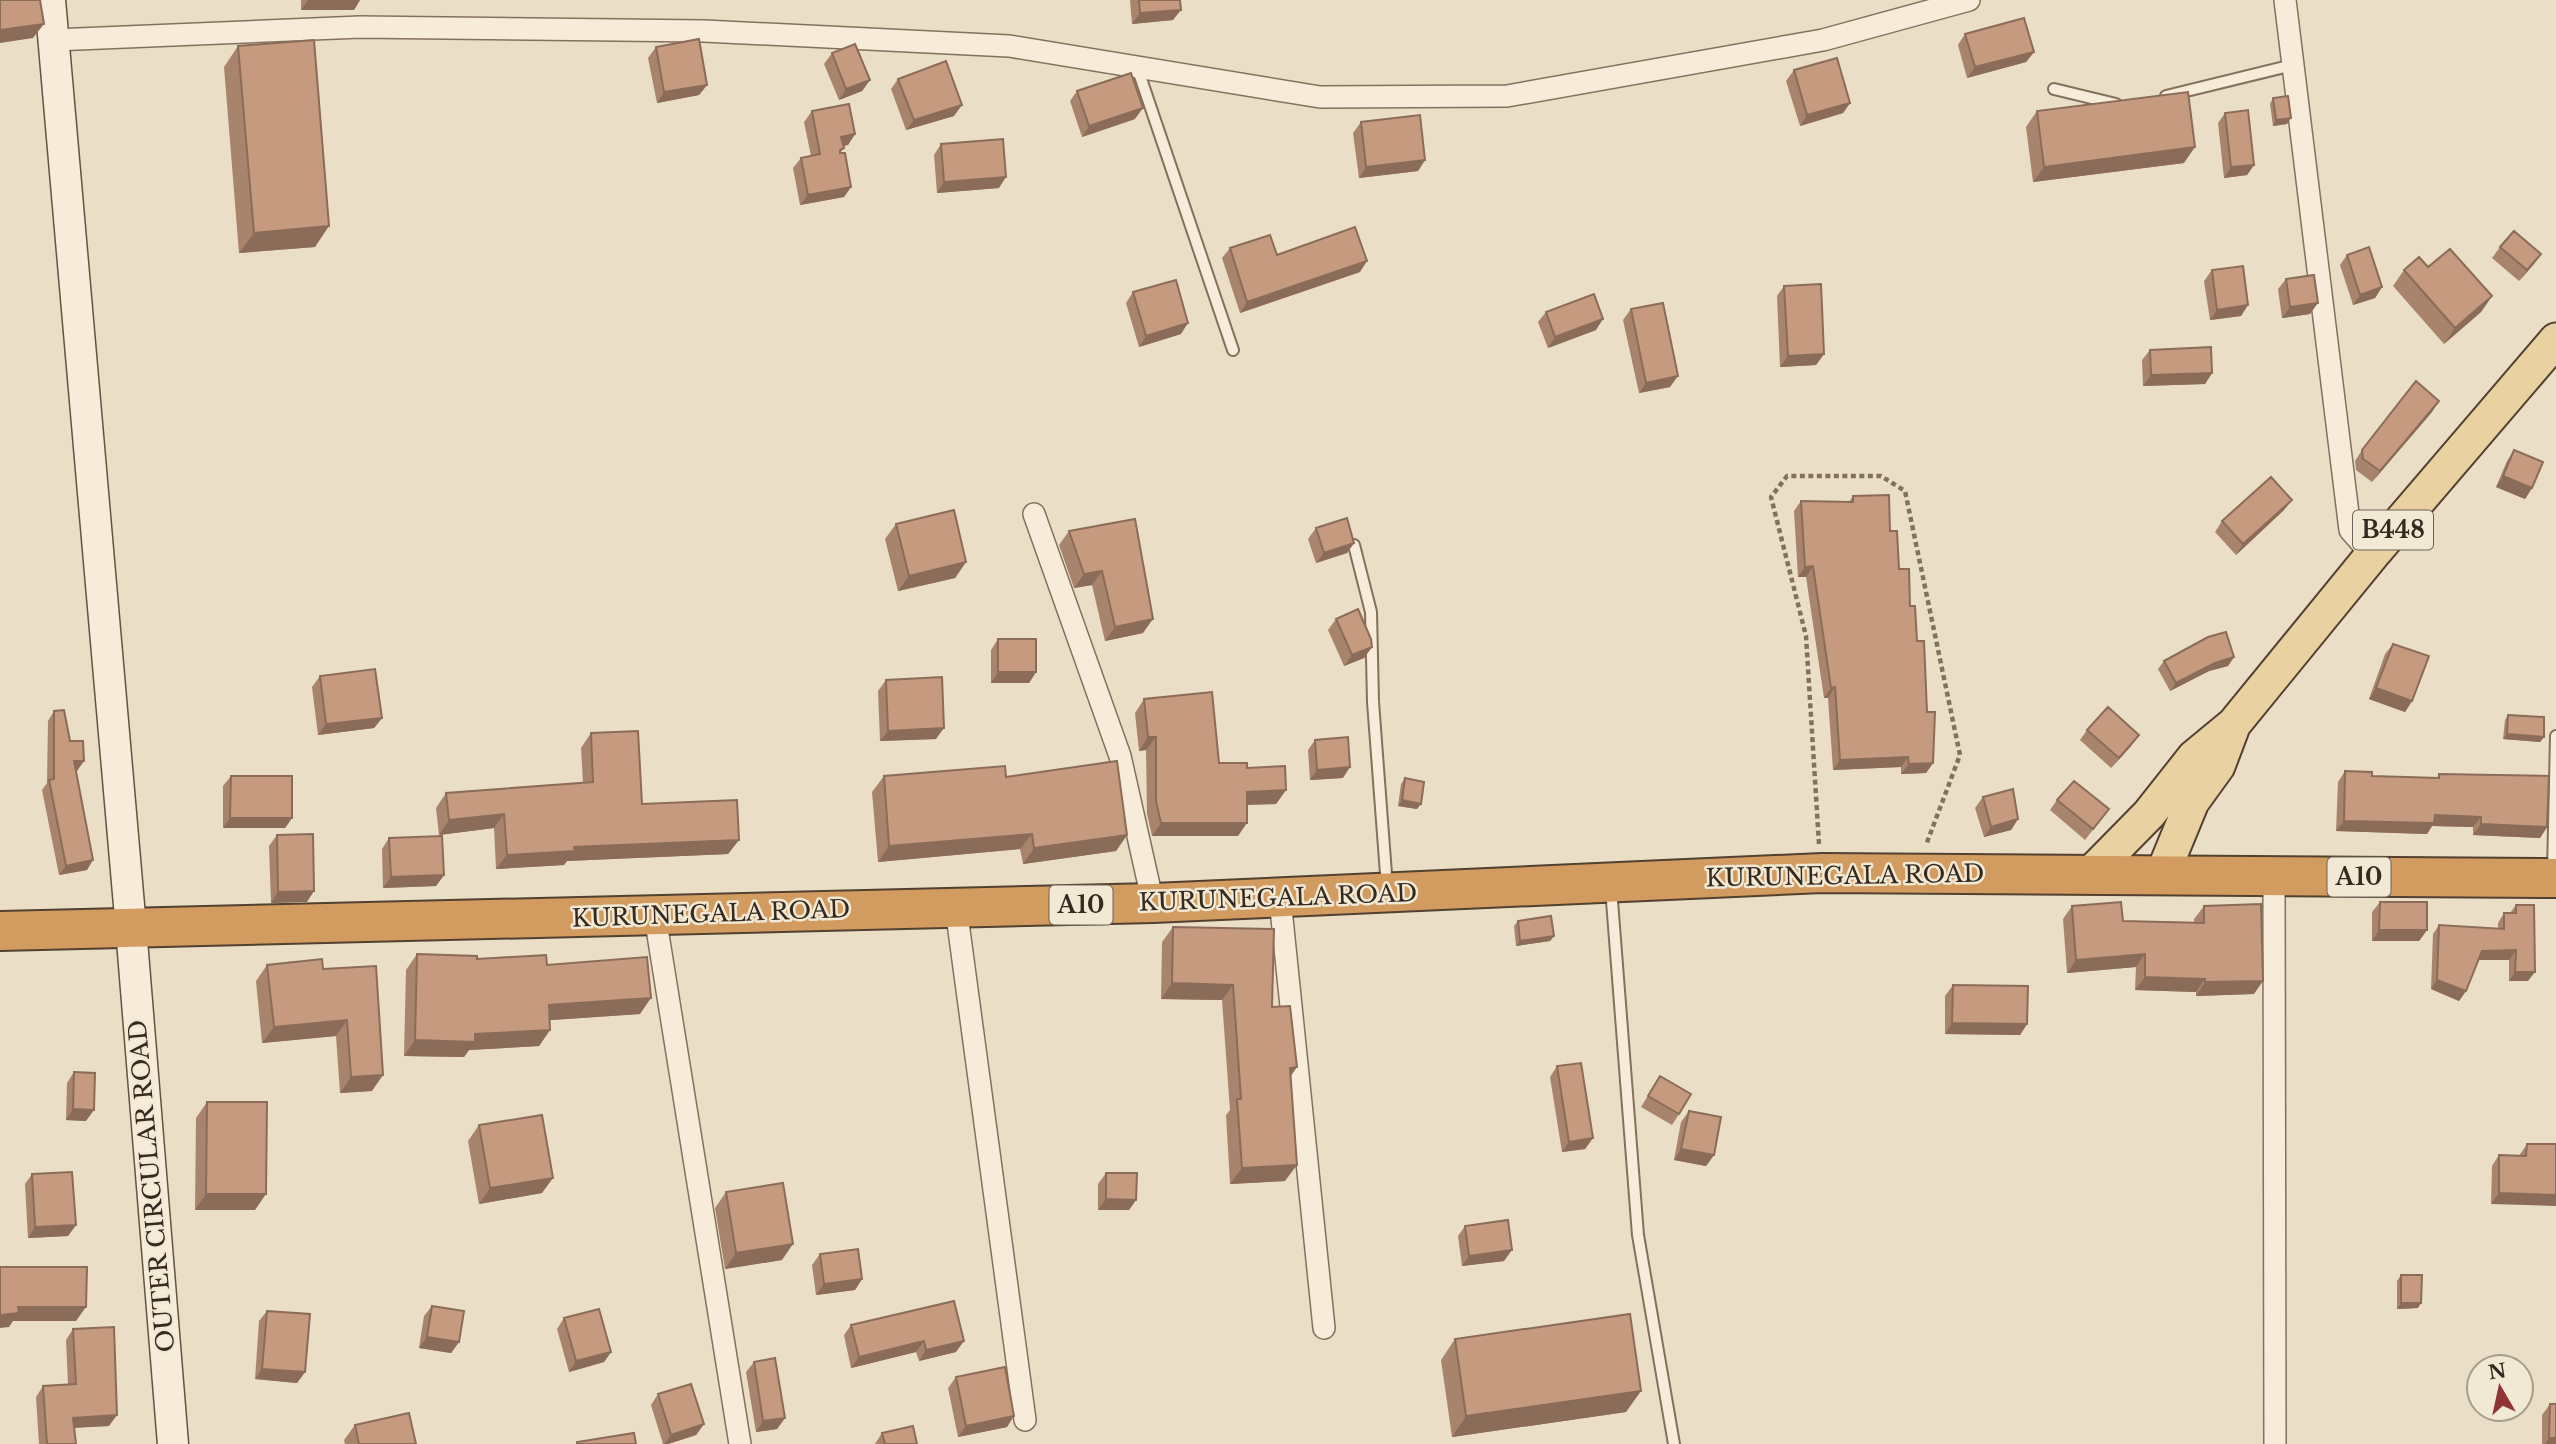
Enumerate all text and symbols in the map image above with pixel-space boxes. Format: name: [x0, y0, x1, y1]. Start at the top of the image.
road number: B448: [2353, 510, 2433, 550]
road number: A10: [2328, 858, 2390, 897]
street label: KURUNEGALA ROAD: [1705, 859, 1985, 892]
street label: KURUNEGALA ROAD: [1138, 878, 1418, 917]
road number: A10: [1050, 885, 1112, 924]
street label: KURUNEGALA ROAD: [571, 894, 851, 933]
street label: OUTER CIRCULAR ROAD: [123, 1019, 180, 1354]
north arrow: [2465, 1353, 2535, 1423]
text: N: [2487, 1359, 2508, 1384]

